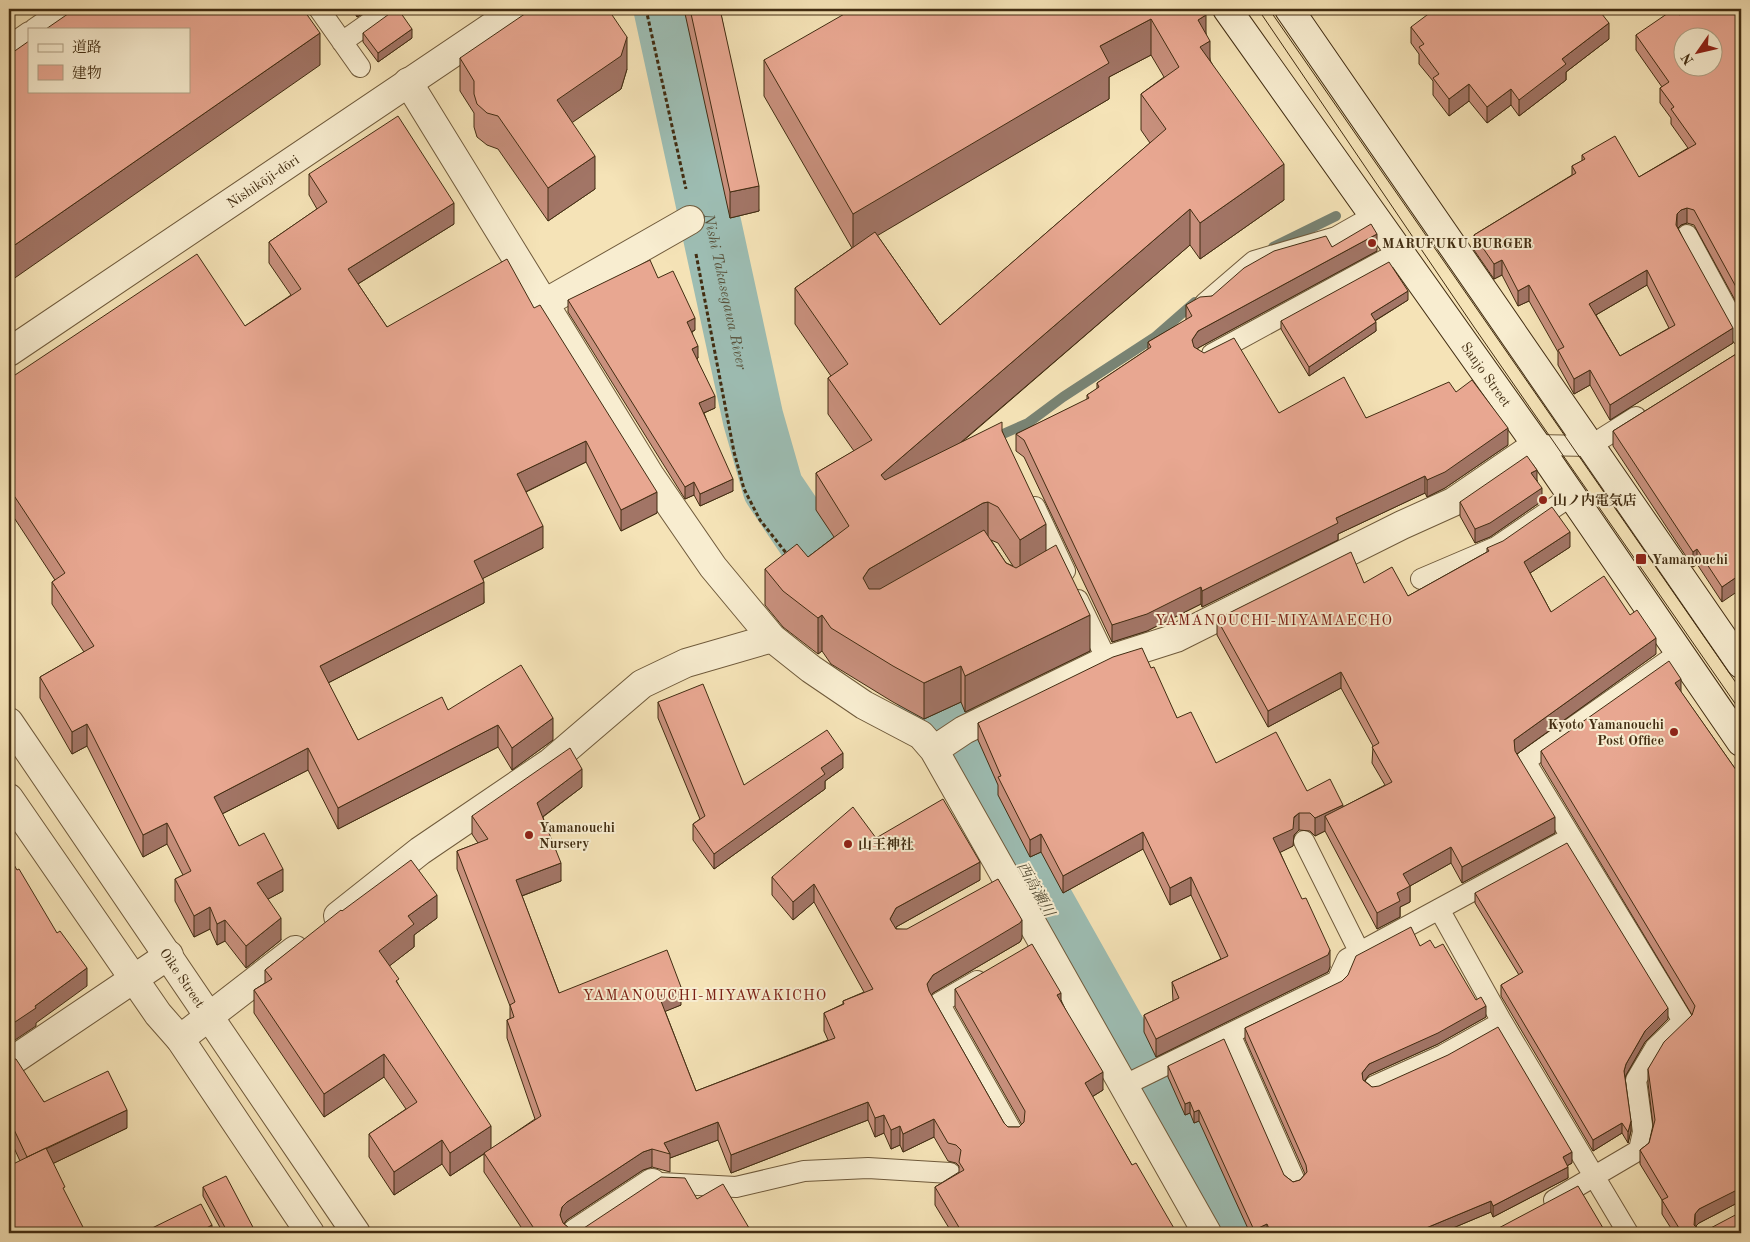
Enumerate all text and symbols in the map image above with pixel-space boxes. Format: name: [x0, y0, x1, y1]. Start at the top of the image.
legend: [28, 28, 190, 92]
north arrow: [1672, 28, 1722, 78]
text: 道路: [72, 39, 102, 56]
text: N: [1679, 50, 1697, 67]
text: 建物: [72, 65, 102, 82]
street label: Nishikōji-dōri: [225, 153, 302, 211]
water label: Nishi Takasegawa River: [700, 211, 748, 372]
marker: MARUFUKU BURGER: [1366, 237, 1378, 249]
place label: MARUFUKU BURGER: [1382, 237, 1533, 251]
street label: Sanjo Street: [1458, 340, 1513, 410]
place label: 山ノ内電気店: [1553, 493, 1637, 508]
marker: 山ノ内電気店: [1537, 494, 1549, 506]
marker: Yamanouchi: [1634, 552, 1648, 566]
place label: Yamanouchi: [1652, 553, 1728, 567]
district label: YAMANOUCHI-MIYAMAECHO: [1155, 614, 1393, 629]
place label: Kyoto Yamanouchi Post Office: [1548, 718, 1664, 748]
marker: Kyoto Yamanouchi Post Office: [1668, 726, 1680, 738]
place label: Yamanouchi Nursery: [539, 821, 615, 851]
marker: Yamanouchi Nursery: [523, 829, 535, 841]
place label: 山王神社: [858, 837, 914, 852]
marker: 山王神社: [842, 838, 854, 850]
water label: 西高瀬川: [1014, 859, 1059, 921]
street label: Oike Street: [157, 946, 207, 1010]
district label: YAMANOUCHI-MIYAWAKICHO: [583, 989, 827, 1004]

